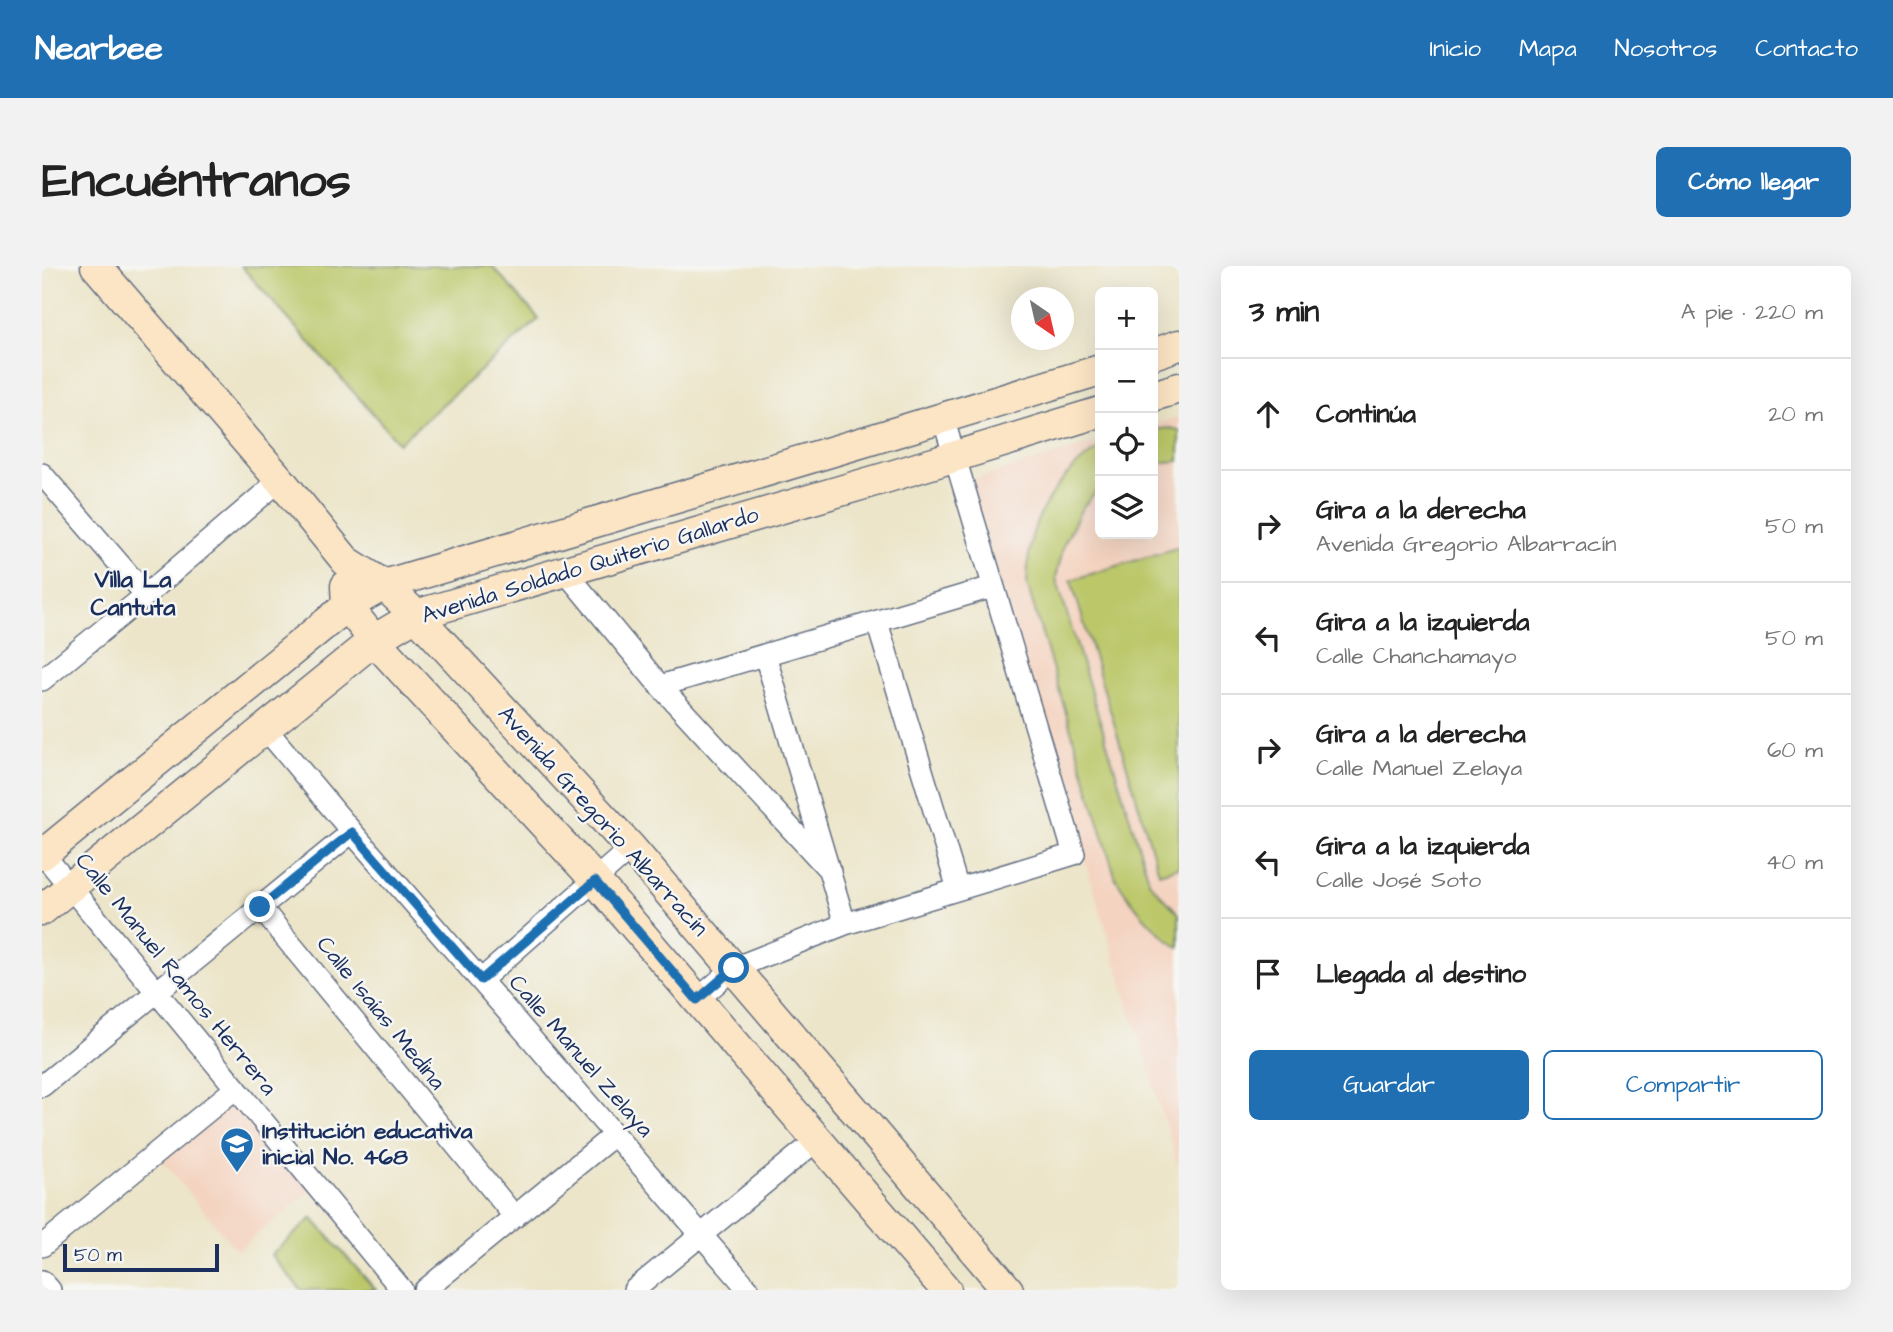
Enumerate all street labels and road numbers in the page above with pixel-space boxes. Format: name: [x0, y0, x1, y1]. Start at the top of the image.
street label: Avenida Soldado Quiterio Gallardo: [417, 498, 763, 632]
street label: Avenida Gregorio Albarracín: [490, 699, 715, 944]
street label: Calle Manuel Ramos Herrera: [68, 846, 284, 1103]
street label: Calle Isaías Medina: [309, 929, 453, 1097]
street label: Calle Manuel Zelaya: [501, 968, 661, 1145]

